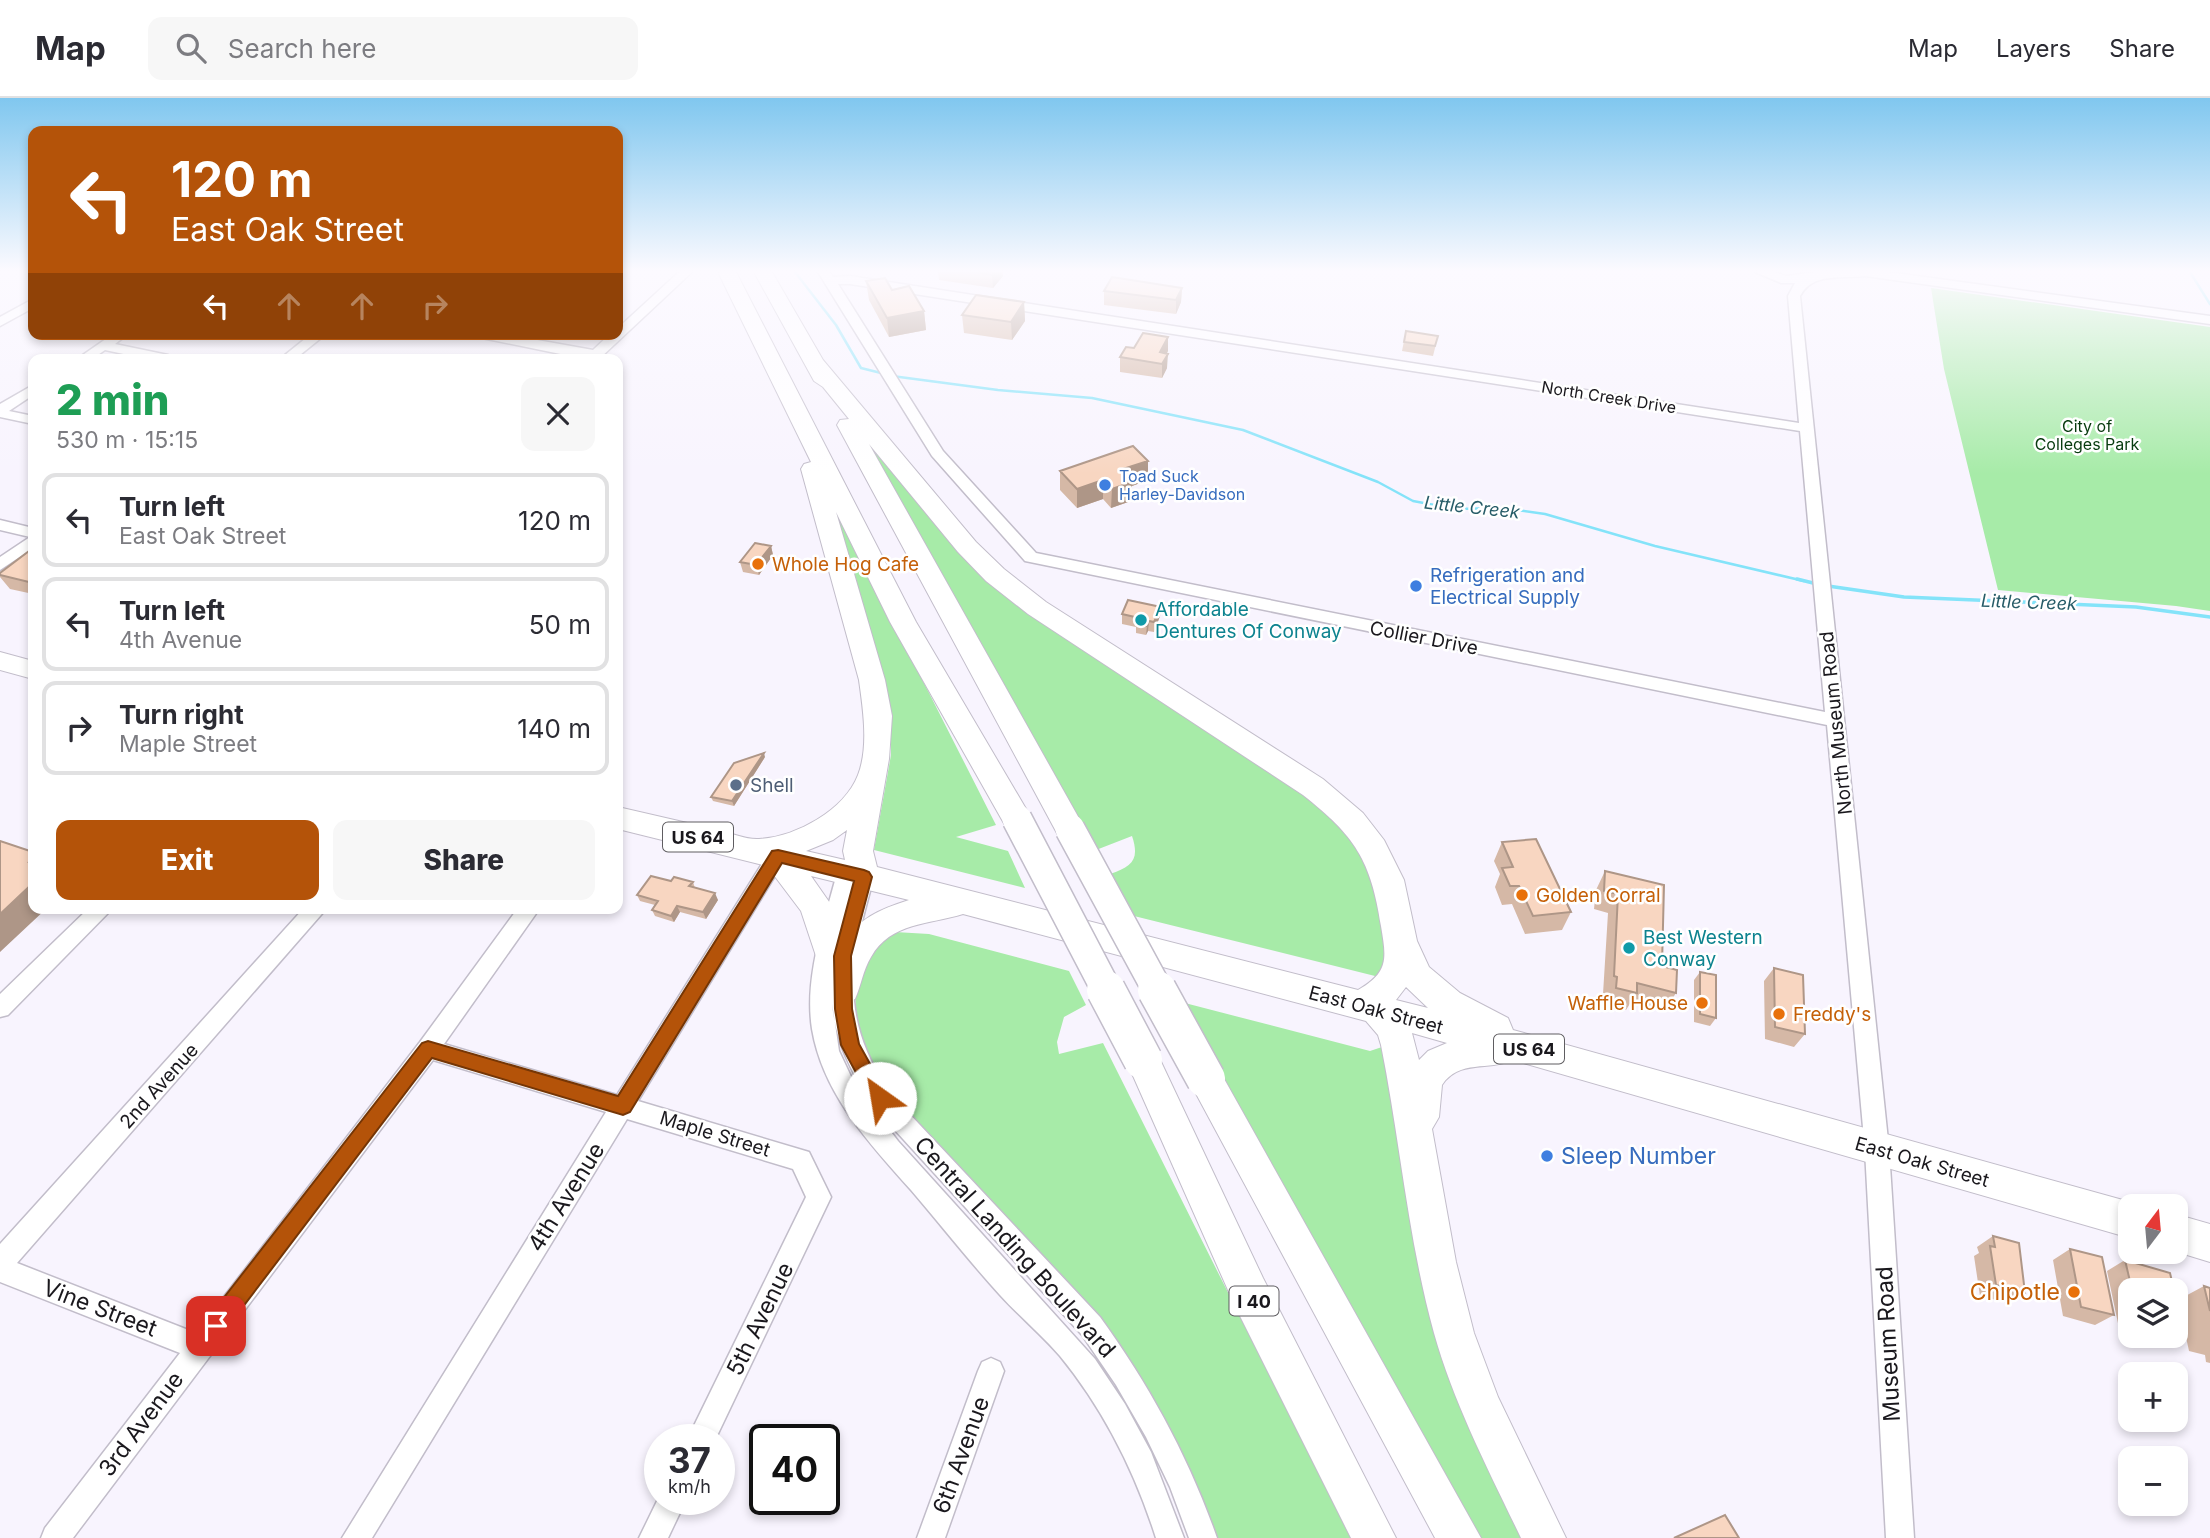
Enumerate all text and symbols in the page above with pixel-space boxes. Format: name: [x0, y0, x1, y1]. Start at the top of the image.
search box: [148, 17, 638, 80]
text: Map: [35, 28, 106, 68]
icon: search: [172, 29, 210, 67]
text: Search here: [228, 33, 376, 64]
text: Map: [1908, 34, 1958, 63]
text: Layers: [1996, 34, 2071, 63]
text: Share: [2109, 34, 2175, 63]
text: 120 m: [171, 150, 312, 209]
icon: left: [56, 154, 147, 245]
text: East Oak Street: [171, 210, 404, 249]
icon: left: [197, 287, 235, 325]
icon: ahead: [270, 287, 308, 325]
icon: ahead: [343, 287, 381, 325]
icon: right: [416, 287, 454, 325]
text: 2 min: [56, 374, 170, 425]
street label: North Creek Drive: [1540, 376, 1678, 418]
button: close: [521, 377, 595, 451]
park label: City of Colleges Park: [2035, 416, 2140, 454]
text: 530 m · 15:15: [56, 426, 198, 454]
place label: Toad Suck Harley-Davidson: [1119, 466, 1245, 504]
marker: Toad Suck Harley-Davidson: [1097, 477, 1113, 493]
text: Turn left: [119, 491, 225, 522]
water label: Little Creek: [1423, 492, 1522, 523]
icon: left: [60, 501, 98, 539]
text: 120 m: [518, 505, 591, 536]
text: East Oak Street: [119, 522, 286, 550]
place label: Whole Hog Cafe: [772, 553, 919, 576]
marker: Whole Hog Cafe: [750, 556, 766, 572]
place label: Refrigeration and Electrical Supply: [1430, 564, 1585, 609]
marker: Refrigeration and Electrical Supply: [1408, 578, 1424, 594]
water label: Little Creek: [1981, 590, 2078, 614]
text: Turn left: [119, 595, 225, 626]
place label: Affordable Dentures Of Conway: [1155, 598, 1342, 643]
icon: left: [60, 605, 98, 643]
text: 50 m: [529, 609, 591, 640]
marker: Affordable Dentures Of Conway: [1133, 612, 1149, 628]
street label: Collier Drive: [1368, 616, 1480, 660]
text: 4th Avenue: [119, 626, 242, 654]
street label: North Museum Road: [1815, 630, 1857, 816]
text: Turn right: [119, 699, 244, 730]
icon: right: [60, 709, 98, 747]
text: 140 m: [517, 713, 591, 744]
text: Maple Street: [119, 730, 257, 758]
place label: Shell: [750, 774, 794, 797]
marker: Shell: [728, 777, 744, 793]
button: Exit: [56, 820, 319, 900]
button: Share: [333, 820, 595, 900]
road number: US 64: [663, 822, 733, 852]
place label: Golden Corral: [1536, 884, 1661, 907]
marker: Golden Corral: [1514, 887, 1530, 903]
place label: Best Western Conway: [1643, 926, 1763, 971]
marker: Best Western Conway: [1621, 940, 1637, 956]
street label: East Oak Street: [1306, 981, 1446, 1039]
place label: Waffle House: [1567, 992, 1688, 1015]
marker: Waffle House: [1694, 995, 1710, 1011]
place label: Freddy's: [1793, 1003, 1871, 1026]
marker: Freddy's: [1771, 1006, 1787, 1022]
road number: US 64: [1494, 1034, 1564, 1064]
street label: 2nd Avenue: [115, 1039, 203, 1133]
position arrow: [843, 1061, 917, 1135]
street label: Maple Street: [657, 1106, 773, 1162]
street label: Central Landing Boulevard: [908, 1131, 1122, 1363]
street label: East Oak Street: [1852, 1132, 1992, 1192]
street label: 4th Avenue: [521, 1137, 611, 1257]
place label: Sleep Number: [1561, 1142, 1716, 1170]
marker: Sleep Number: [1539, 1148, 1555, 1164]
north arrow: [2118, 1194, 2188, 1264]
map controls: [2118, 1194, 2188, 1516]
street label: 5th Avenue: [721, 1258, 799, 1380]
street label: Museum Road: [1870, 1266, 1906, 1422]
street label: Vine Street: [39, 1273, 161, 1343]
place label: Chipotle: [1970, 1278, 2060, 1306]
button: layers: [2118, 1278, 2188, 1348]
marker: Chipotle: [2066, 1284, 2082, 1300]
road number: I 40: [1230, 1286, 1278, 1316]
pin: [186, 1296, 246, 1356]
icon: arrive: [197, 1307, 235, 1345]
button: +: [2118, 1362, 2188, 1432]
street label: 3rd Avenue: [93, 1366, 189, 1482]
street label: 6th Avenue: [927, 1393, 995, 1517]
speed limit sign: 40: [749, 1424, 840, 1515]
text: 37: [668, 1439, 711, 1481]
button: −: [2118, 1446, 2188, 1516]
text: km/h: [668, 1476, 711, 1497]

